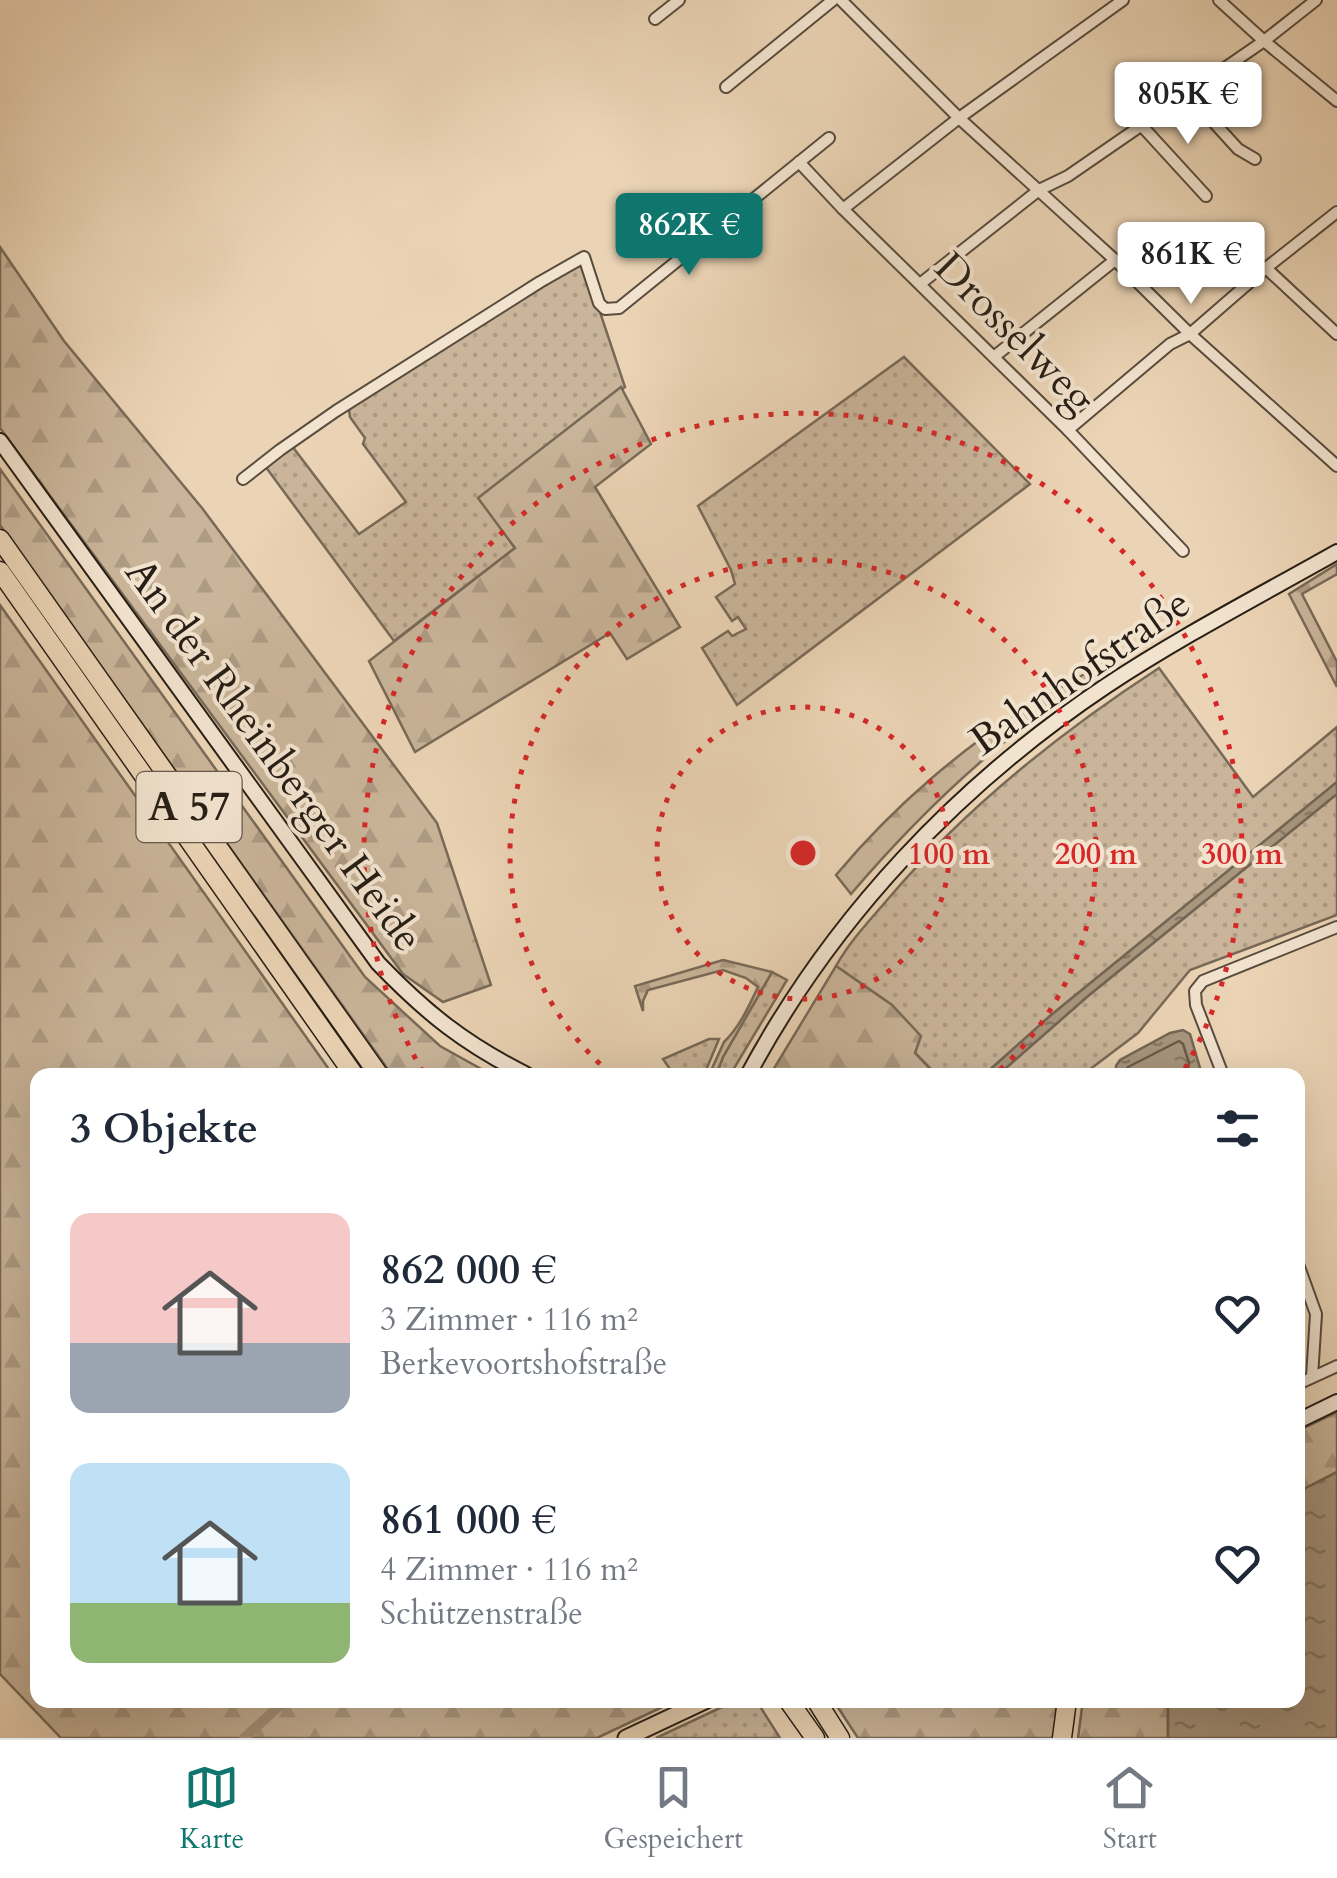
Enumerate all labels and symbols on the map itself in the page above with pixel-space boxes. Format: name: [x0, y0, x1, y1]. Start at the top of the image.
pin: 805K €: [1107, 62, 1269, 147]
pin: 862K €: [608, 193, 770, 278]
pin: 861K €: [1110, 222, 1272, 307]
street label: Drosselweg: [922, 240, 1108, 426]
street label: An der Rheinberger Heide: [112, 547, 436, 963]
street label: Bahnhofstraße: [958, 575, 1202, 769]
road number: A 57: [136, 772, 242, 842]
text: 100 m: [908, 834, 990, 875]
text: 200 m: [1055, 834, 1137, 875]
text: 300 m: [1201, 834, 1283, 875]
centre of rings: [785, 835, 821, 871]

